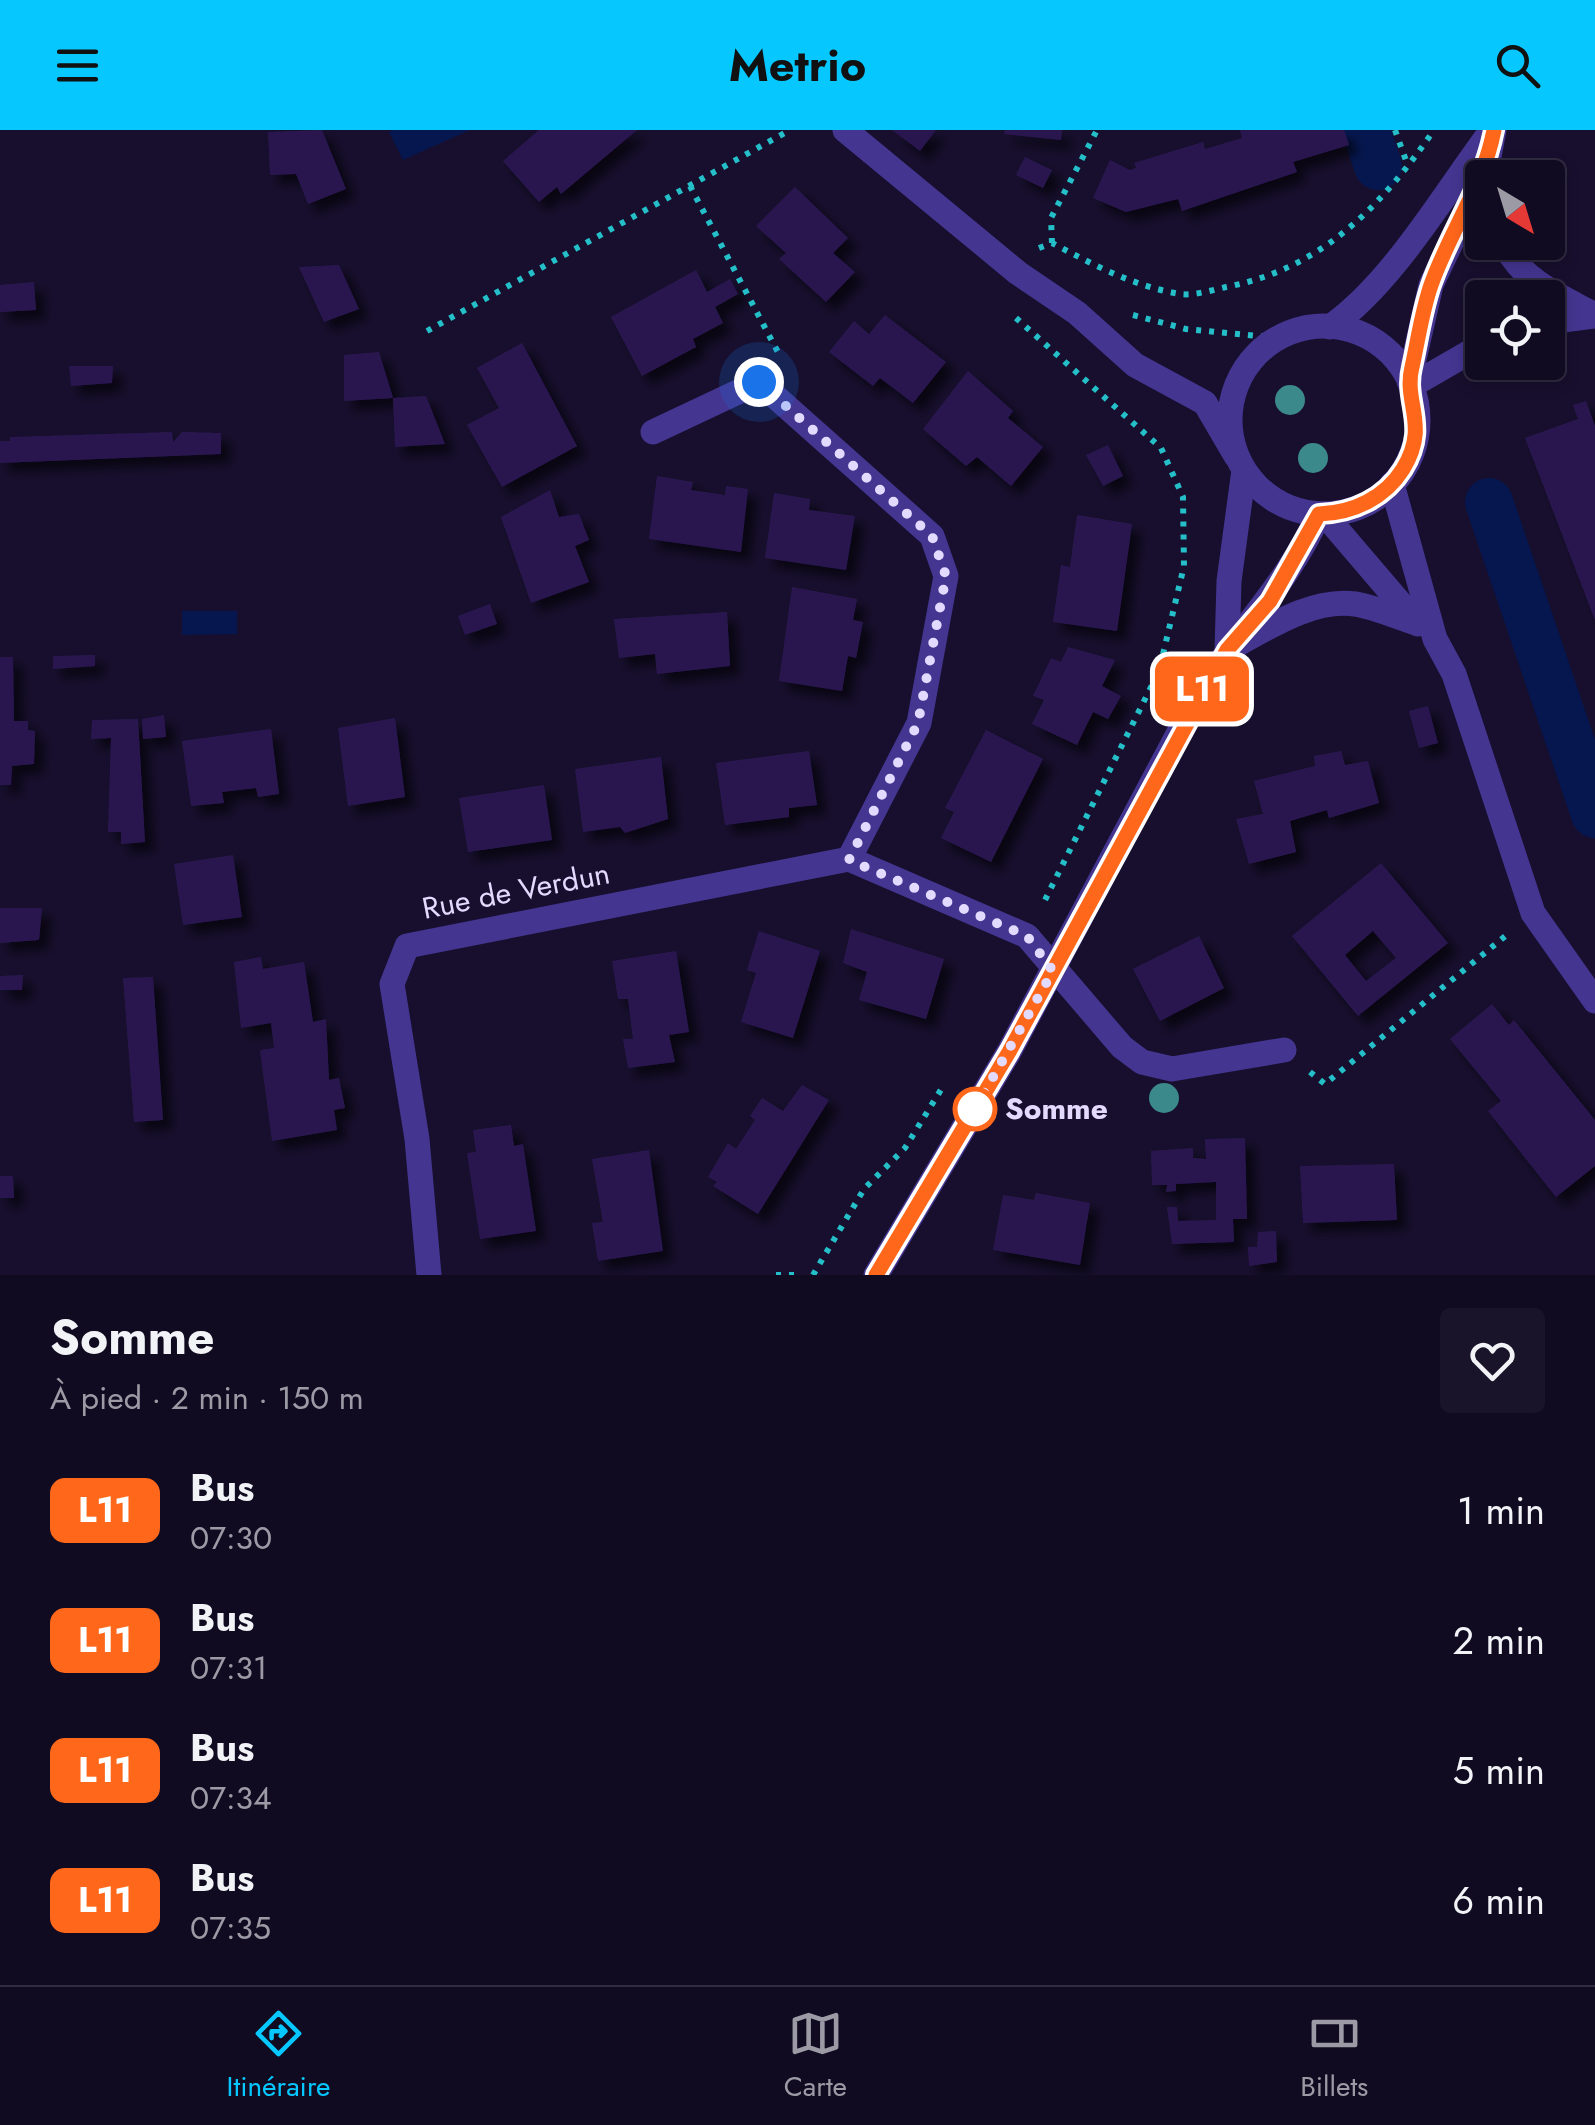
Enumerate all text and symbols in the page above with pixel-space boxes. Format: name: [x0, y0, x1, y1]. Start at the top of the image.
text: Metrio: [729, 33, 866, 98]
icon: menu: [50, 38, 105, 93]
icon: search: [1490, 38, 1545, 93]
north arrow: [1465, 160, 1565, 260]
map controls: [1465, 160, 1565, 380]
button: locate: [1465, 280, 1565, 380]
your location: [734, 357, 784, 407]
line badge: L11: [1144, 656, 1260, 722]
text: L11: [1175, 664, 1229, 714]
street label: Rue de Verdun: [418, 851, 613, 930]
place label: Somme: [1005, 1087, 1108, 1130]
marker: Somme: [954, 1088, 996, 1130]
text: Somme: [50, 1303, 215, 1372]
button: heart: [1440, 1308, 1545, 1413]
text: À pied · 2 min · 150 m: [50, 1375, 364, 1421]
text: Bus: [190, 1460, 254, 1515]
text: 1 min: [1457, 1483, 1545, 1538]
text: L11: [78, 1485, 132, 1535]
text: 07:30: [190, 1515, 272, 1561]
text: Bus: [190, 1590, 254, 1645]
text: 2 min: [1453, 1613, 1545, 1668]
text: L11: [78, 1615, 132, 1665]
text: 07:31: [190, 1645, 267, 1691]
text: Bus: [190, 1720, 254, 1775]
text: 5 min: [1453, 1743, 1545, 1798]
text: L11: [78, 1745, 132, 1795]
text: 07:34: [190, 1775, 272, 1821]
text: Bus: [190, 1850, 254, 1905]
text: 6 min: [1452, 1873, 1545, 1928]
text: L11: [78, 1875, 132, 1925]
text: 07:35: [190, 1905, 271, 1951]
tab: Itinéraire: [227, 2006, 331, 2107]
tab: Carte: [784, 2006, 847, 2107]
tab: Billets: [1300, 2006, 1368, 2107]

